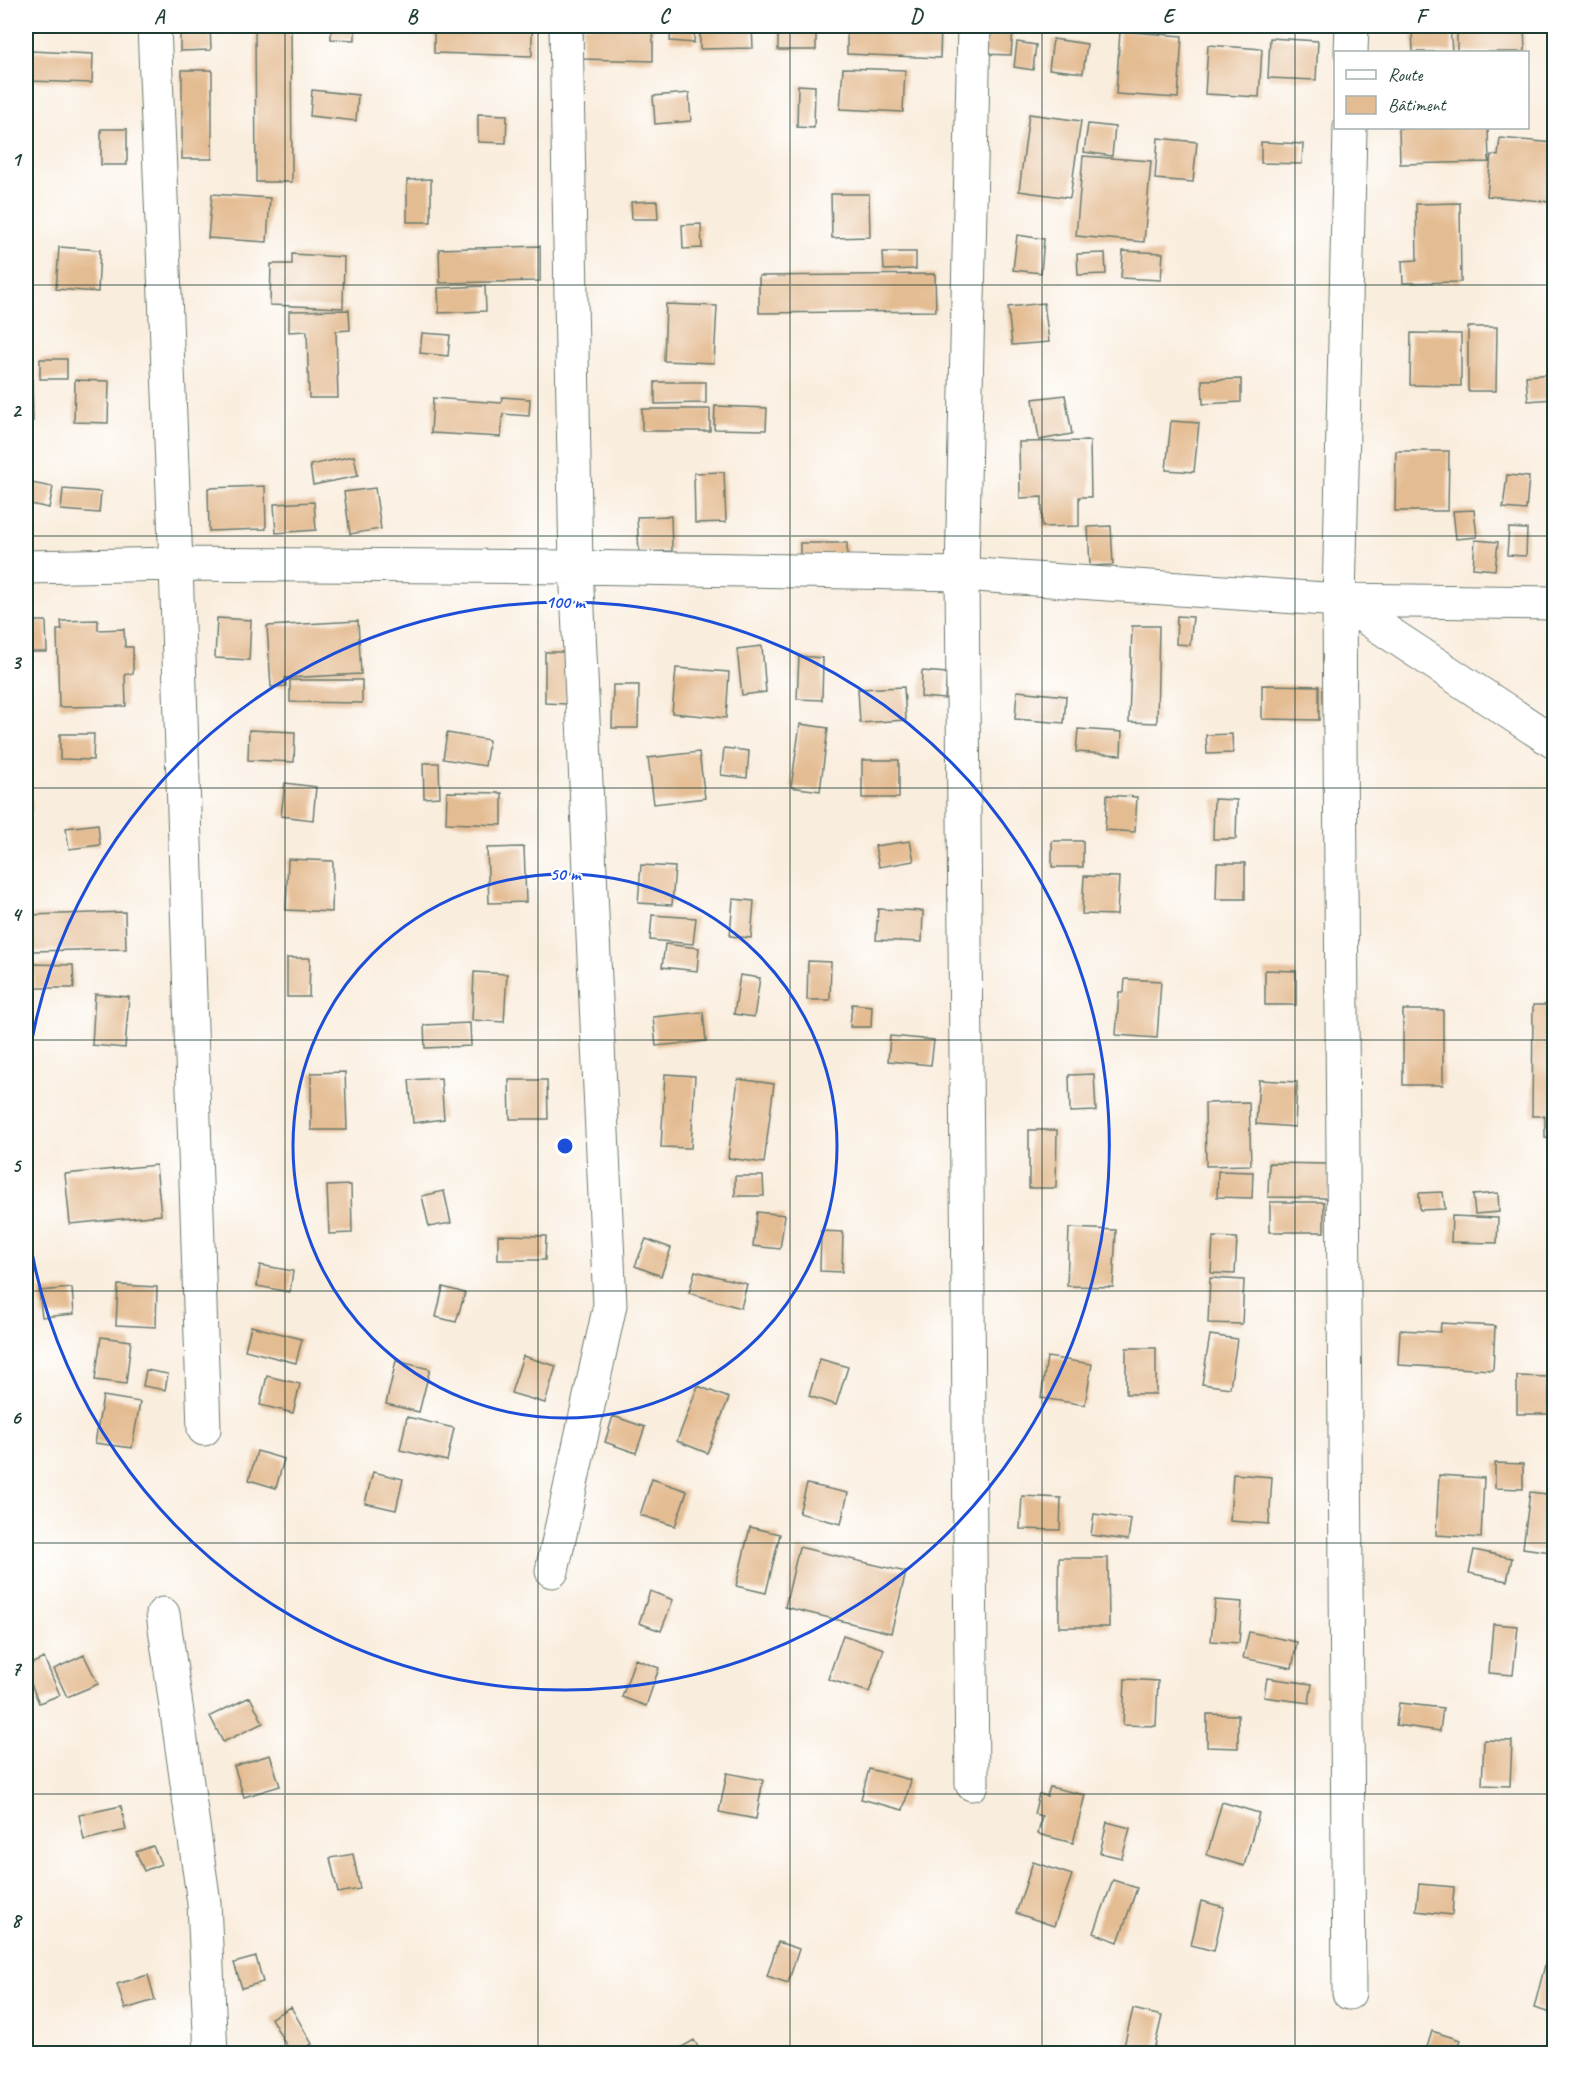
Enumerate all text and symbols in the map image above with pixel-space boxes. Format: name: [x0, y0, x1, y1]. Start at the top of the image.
text: A: [154, 4, 166, 29]
text: B: [407, 4, 419, 29]
text: C: [659, 4, 671, 29]
text: D: [910, 4, 924, 29]
text: E: [1163, 4, 1177, 29]
text: F: [1416, 4, 1430, 29]
legend: [1334, 51, 1529, 129]
text: Route: [1388, 64, 1423, 86]
text: Bâtiment: [1388, 94, 1448, 116]
text: 1: [12, 147, 23, 172]
text: 2: [12, 398, 23, 423]
text: 100 m: [546, 591, 586, 613]
text: 3: [12, 650, 23, 675]
text: 50 m: [550, 863, 582, 885]
text: 4: [12, 902, 24, 927]
centre of rings: [555, 1136, 575, 1156]
text: 5: [12, 1153, 23, 1178]
text: 6: [11, 1405, 22, 1430]
text: 7: [12, 1656, 23, 1681]
text: 8: [12, 1908, 24, 1933]

